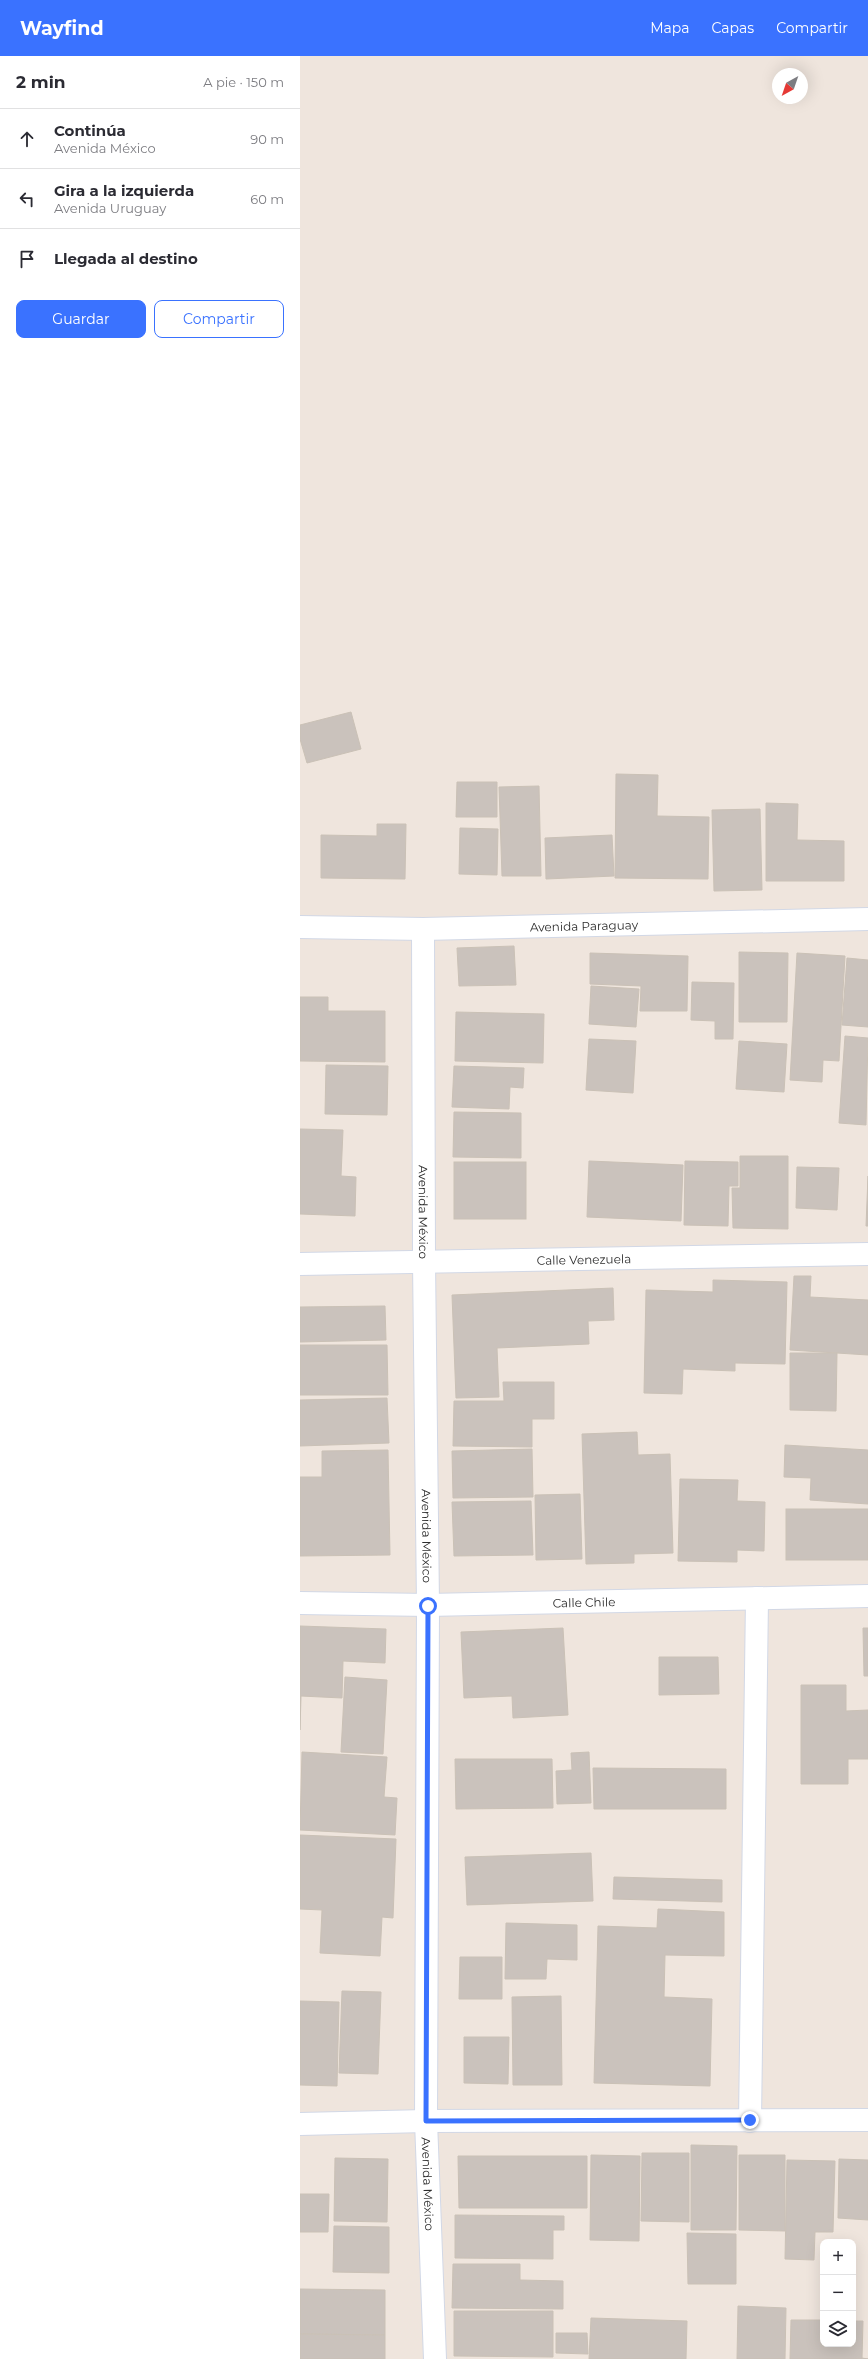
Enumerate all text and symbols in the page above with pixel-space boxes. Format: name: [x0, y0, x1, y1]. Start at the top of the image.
text: Wayfind: [20, 17, 104, 40]
text: Mapa: [650, 19, 690, 37]
text: Capas: [712, 19, 754, 37]
text: Compartir: [776, 19, 848, 37]
north arrow: [772, 68, 808, 104]
text: 2 min: [16, 72, 66, 92]
text: A pie · 150 m: [203, 74, 284, 90]
text: Continúa: [54, 121, 126, 140]
icon: ahead: [16, 128, 38, 150]
text: 90 m: [250, 131, 284, 147]
text: Avenida México: [54, 140, 156, 156]
text: Gira a la izquierda: [54, 181, 194, 200]
icon: left: [16, 188, 38, 210]
text: 60 m: [250, 191, 284, 207]
text: Avenida Uruguay: [54, 200, 166, 216]
icon: arrive: [16, 248, 38, 270]
text: Llegada al destino: [54, 249, 198, 268]
button: Guardar: [16, 300, 146, 338]
button: Compartir: [154, 300, 284, 338]
street label: Avenida Paraguay: [530, 917, 639, 934]
street label: Avenida México: [416, 1165, 431, 1259]
street label: Calle Venezuela: [537, 1251, 631, 1267]
street label: Avenida México: [419, 1489, 435, 1583]
street label: Calle Chile: [552, 1594, 615, 1610]
route start: [419, 1597, 437, 1615]
route end: [741, 2111, 759, 2129]
street label: Avenida México: [419, 2137, 438, 2231]
map controls: [820, 2239, 856, 2347]
button: +: [820, 2239, 856, 2275]
button: −: [820, 2275, 856, 2311]
button: layers: [820, 2311, 856, 2347]

